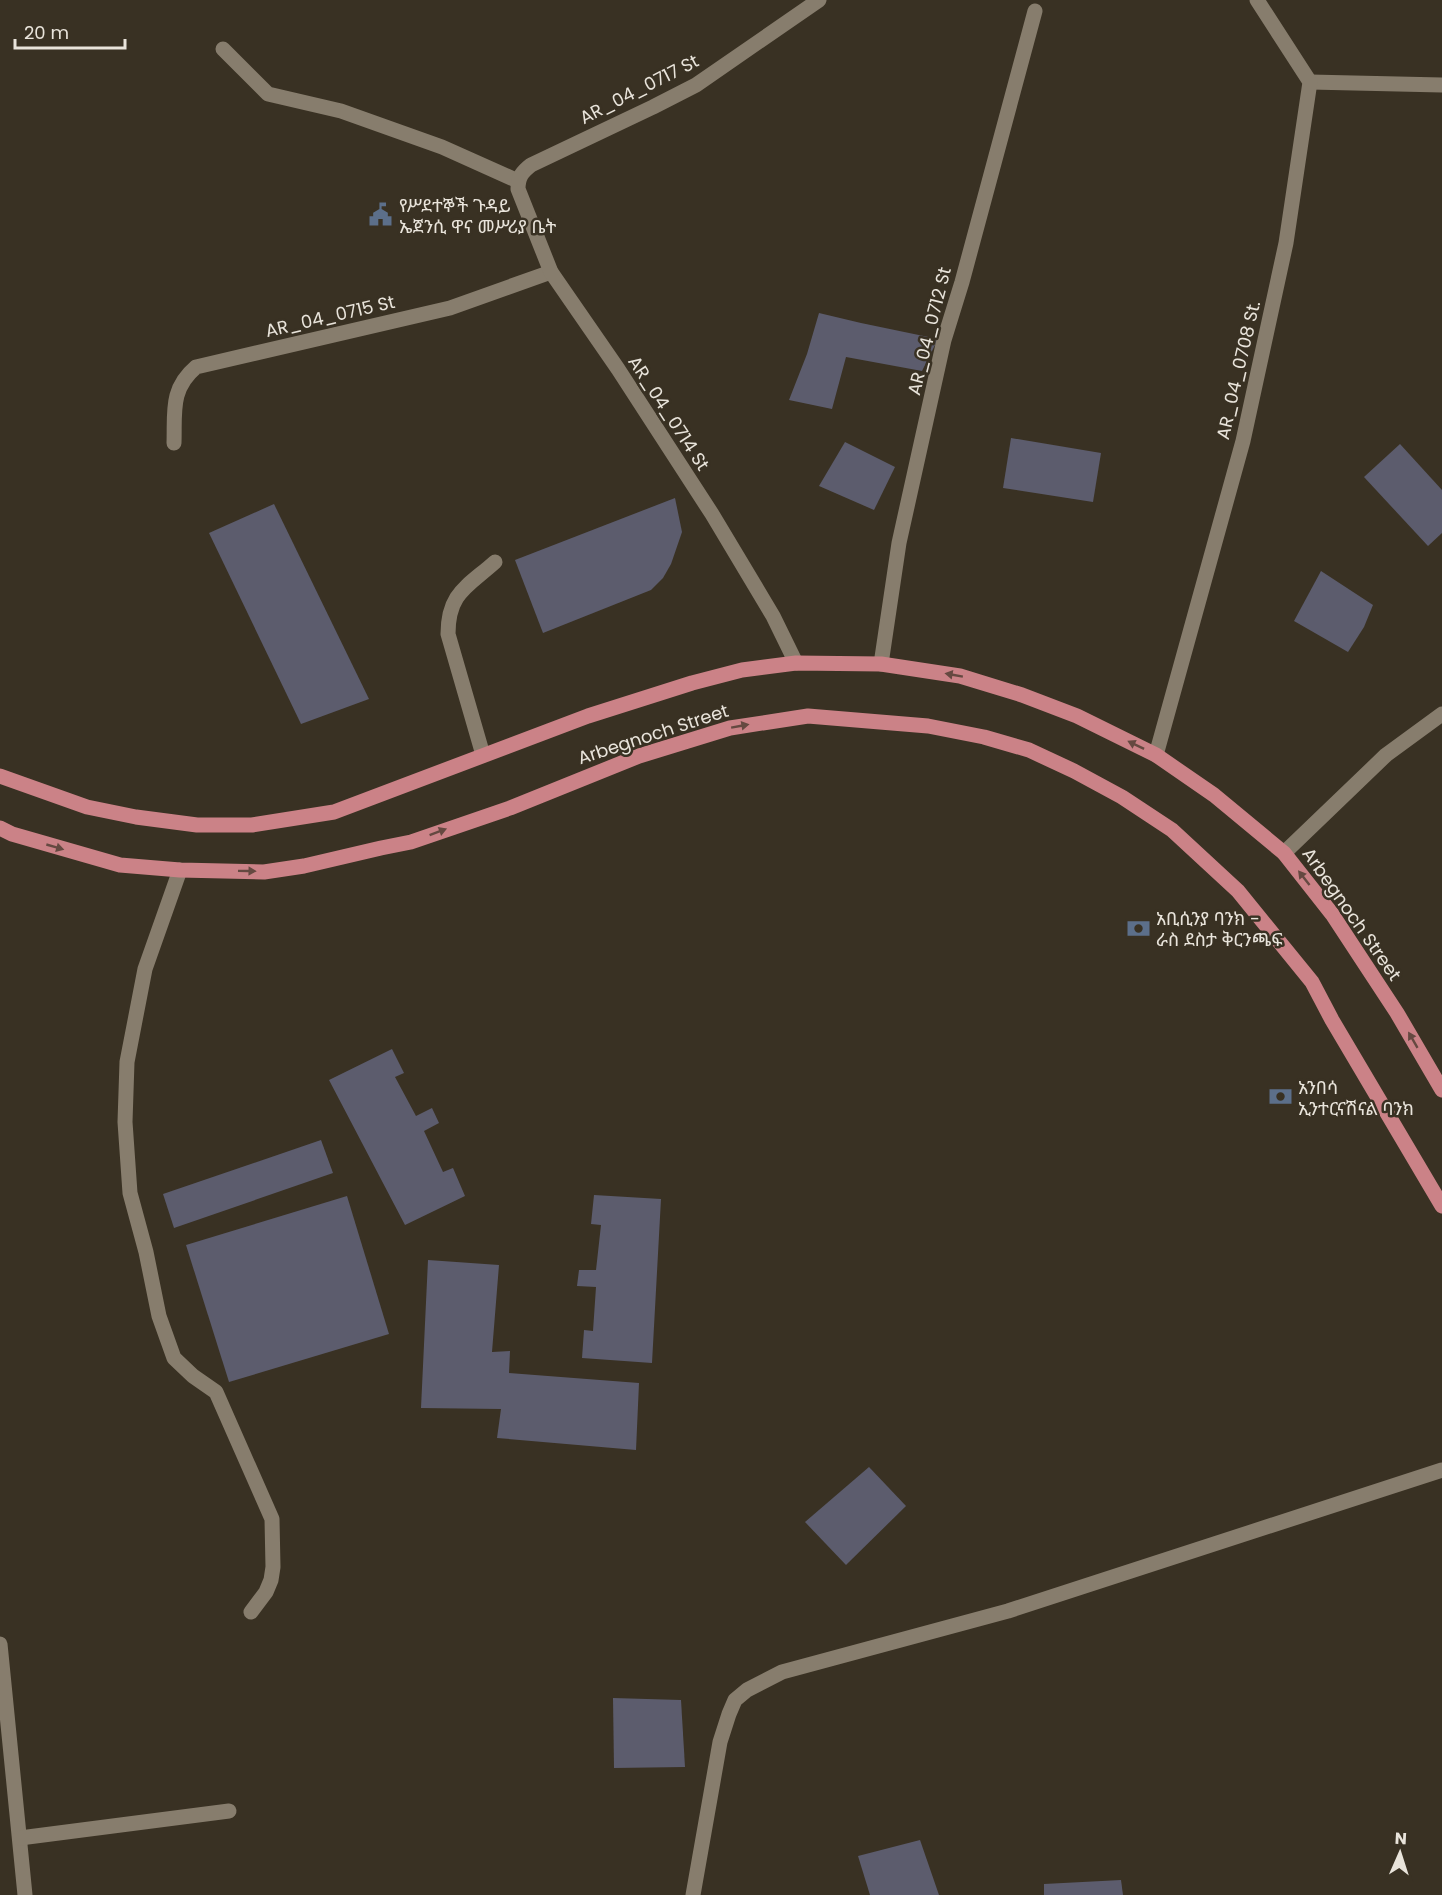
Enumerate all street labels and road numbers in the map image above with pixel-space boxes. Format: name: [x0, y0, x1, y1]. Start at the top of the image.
street label: AR_04_0717 St: [575, 48, 703, 130]
street label: AR_04_0712 St: [901, 264, 957, 398]
street label: AR_04_0715 St: [263, 289, 397, 343]
street label: AR_04_0708 St.: [1210, 298, 1266, 442]
street label: AR_04_0714 St: [623, 351, 715, 475]
street label: Arbegnoch Street: [574, 698, 732, 770]
street label: Arbegnoch Street: [1297, 842, 1407, 986]

